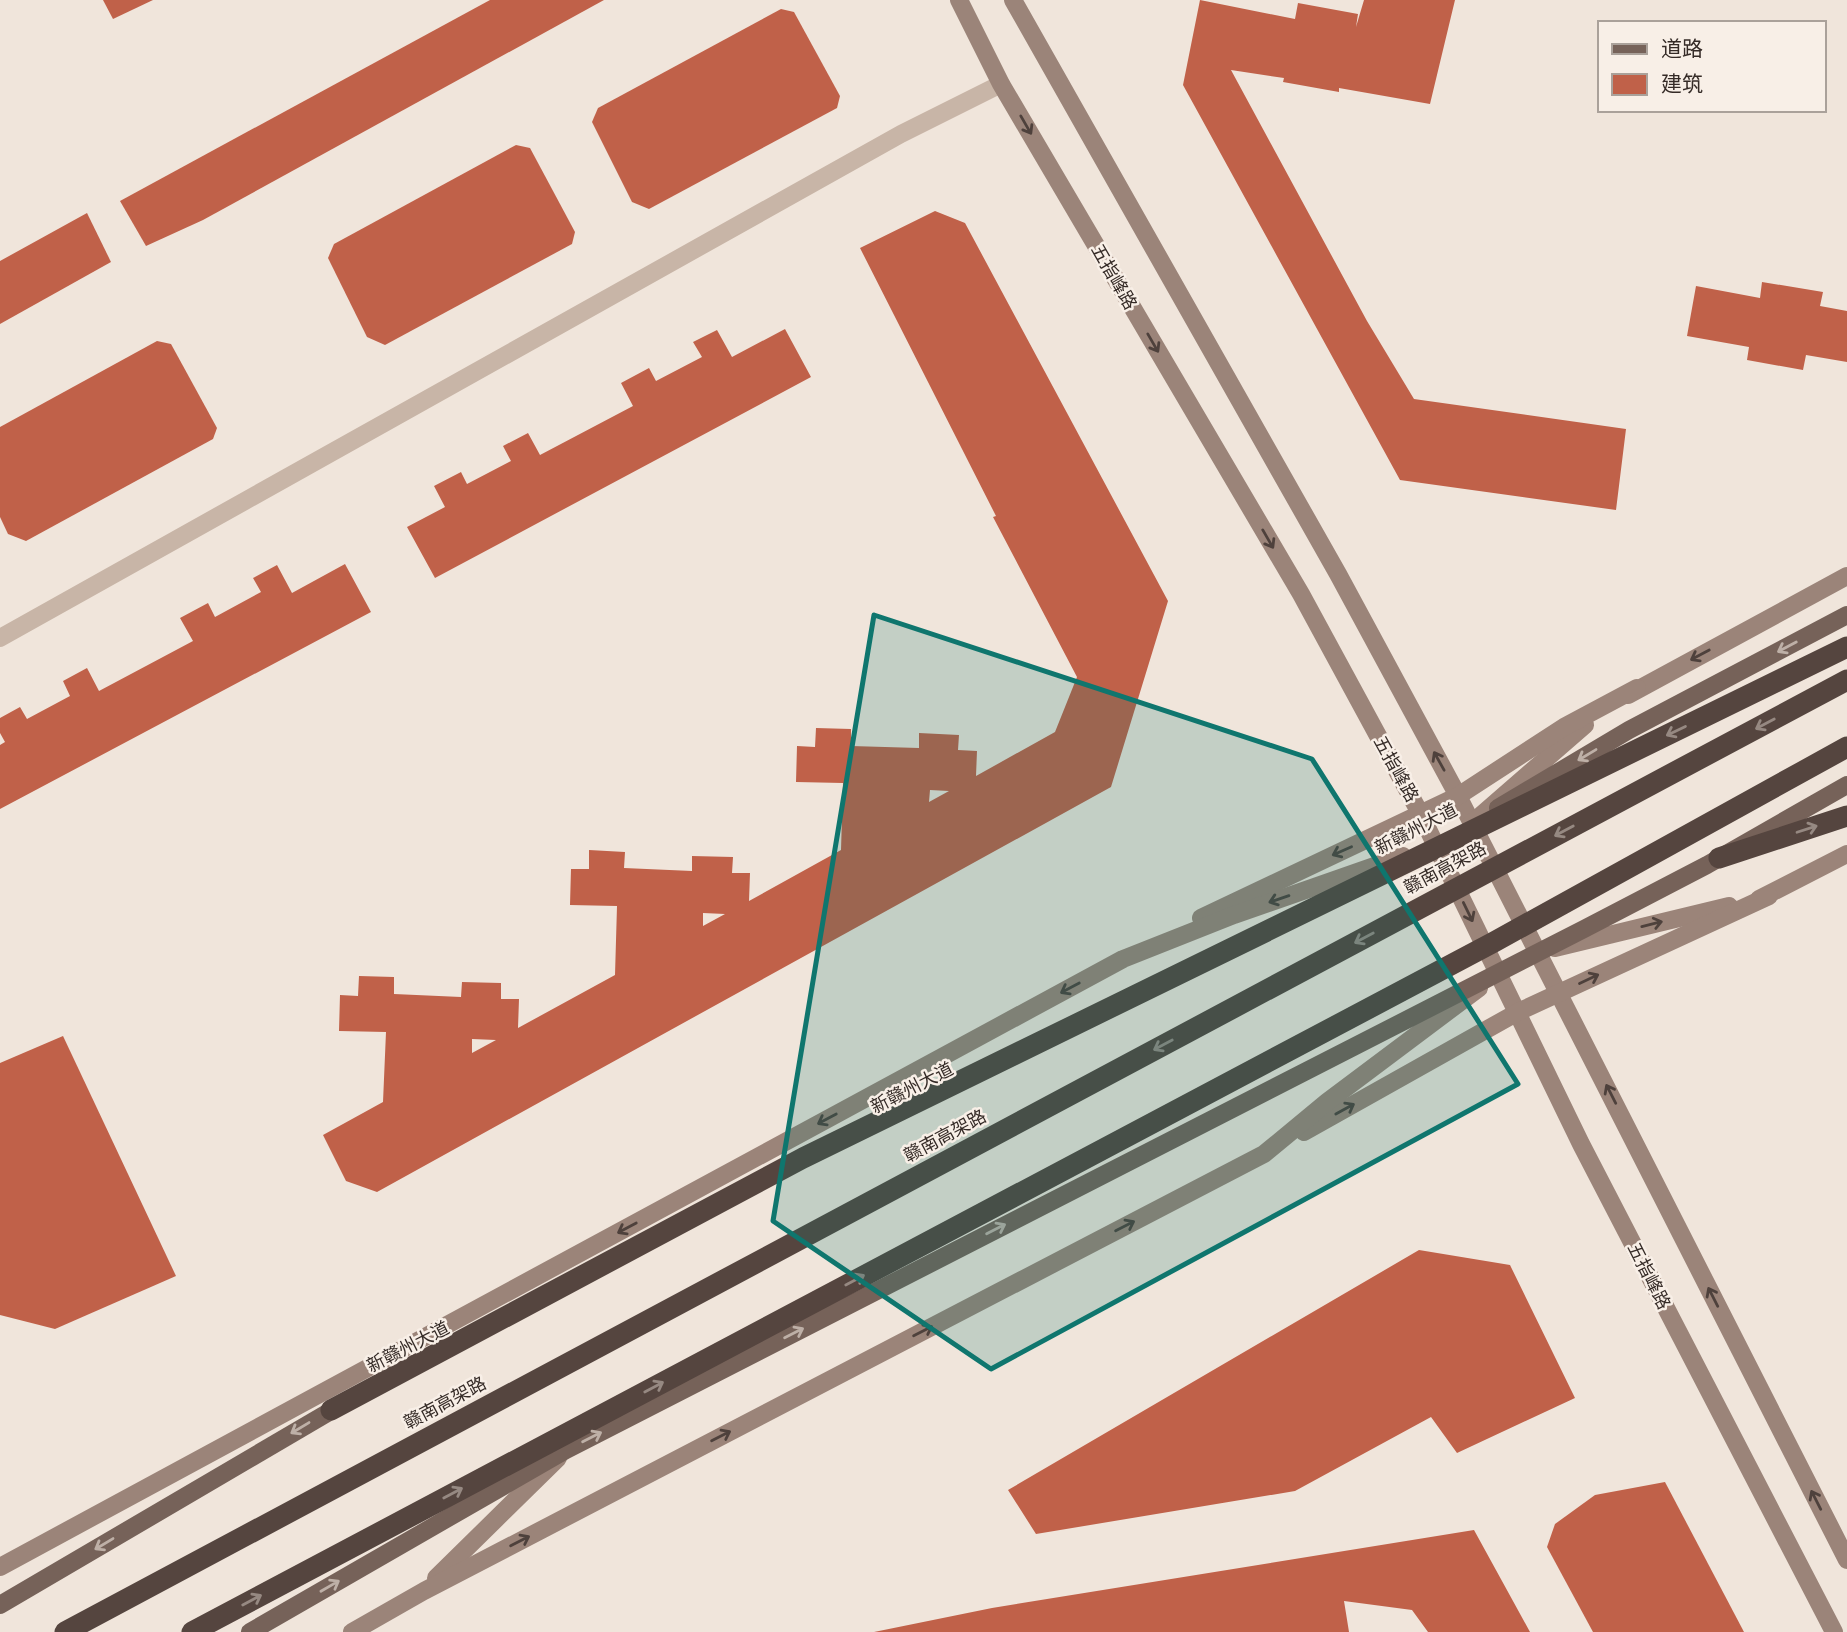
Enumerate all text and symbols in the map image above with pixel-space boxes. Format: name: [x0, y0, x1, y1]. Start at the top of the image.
legend: [1598, 21, 1826, 112]
text: 道路: [1661, 35, 1703, 60]
text: 建筑: [1661, 70, 1703, 95]
one-way arrow: [1019, 115, 1033, 135]
street label: 五指峰路: [1087, 240, 1142, 313]
one-way arrow: [1146, 332, 1160, 352]
one-way arrow: [1262, 528, 1276, 548]
one-way arrow: [1777, 640, 1798, 654]
one-way arrow: [1691, 648, 1711, 662]
one-way arrow: [1755, 717, 1776, 731]
one-way arrow: [1666, 725, 1687, 738]
street label: 五指峰路: [1370, 732, 1424, 805]
one-way arrow: [1577, 748, 1597, 762]
one-way arrow: [1432, 751, 1445, 772]
street label: 新赣州大道: [1370, 798, 1461, 858]
one-way arrow: [1795, 822, 1817, 835]
one-way arrow: [1555, 824, 1575, 838]
street label: 赣南高架路: [1400, 836, 1489, 898]
one-way arrow: [1332, 845, 1353, 858]
one-way arrow: [1268, 893, 1290, 906]
one-way arrow: [1462, 901, 1476, 922]
one-way arrow: [1640, 917, 1663, 931]
one-way arrow: [1354, 931, 1374, 945]
one-way arrow: [1578, 972, 1599, 985]
one-way arrow: [1060, 981, 1081, 995]
one-way arrow: [1153, 1039, 1174, 1052]
street label: 新赣州大道: [866, 1057, 957, 1117]
one-way arrow: [1603, 1084, 1617, 1105]
one-way arrow: [1334, 1102, 1355, 1115]
street label: 赣南高架路: [900, 1104, 989, 1166]
one-way arrow: [817, 1112, 837, 1126]
one-way arrow: [1114, 1219, 1135, 1233]
one-way arrow: [617, 1221, 637, 1235]
one-way arrow: [986, 1222, 1006, 1236]
street label: 五指峰路: [1624, 1238, 1676, 1313]
one-way arrow: [845, 1273, 865, 1287]
one-way arrow: [1706, 1287, 1720, 1308]
street label: 新赣州大道: [362, 1316, 453, 1376]
one-way arrow: [913, 1324, 933, 1338]
one-way arrow: [783, 1326, 804, 1340]
street label: 赣南高架路: [400, 1371, 489, 1433]
one-way arrow: [644, 1380, 664, 1394]
one-way arrow: [291, 1422, 311, 1436]
one-way arrow: [711, 1429, 731, 1443]
one-way arrow: [581, 1430, 602, 1444]
one-way arrow: [443, 1486, 463, 1500]
one-way arrow: [1809, 1490, 1823, 1511]
one-way arrow: [509, 1534, 529, 1548]
one-way arrow: [95, 1537, 115, 1551]
one-way arrow: [320, 1579, 340, 1593]
one-way arrow: [242, 1593, 262, 1607]

